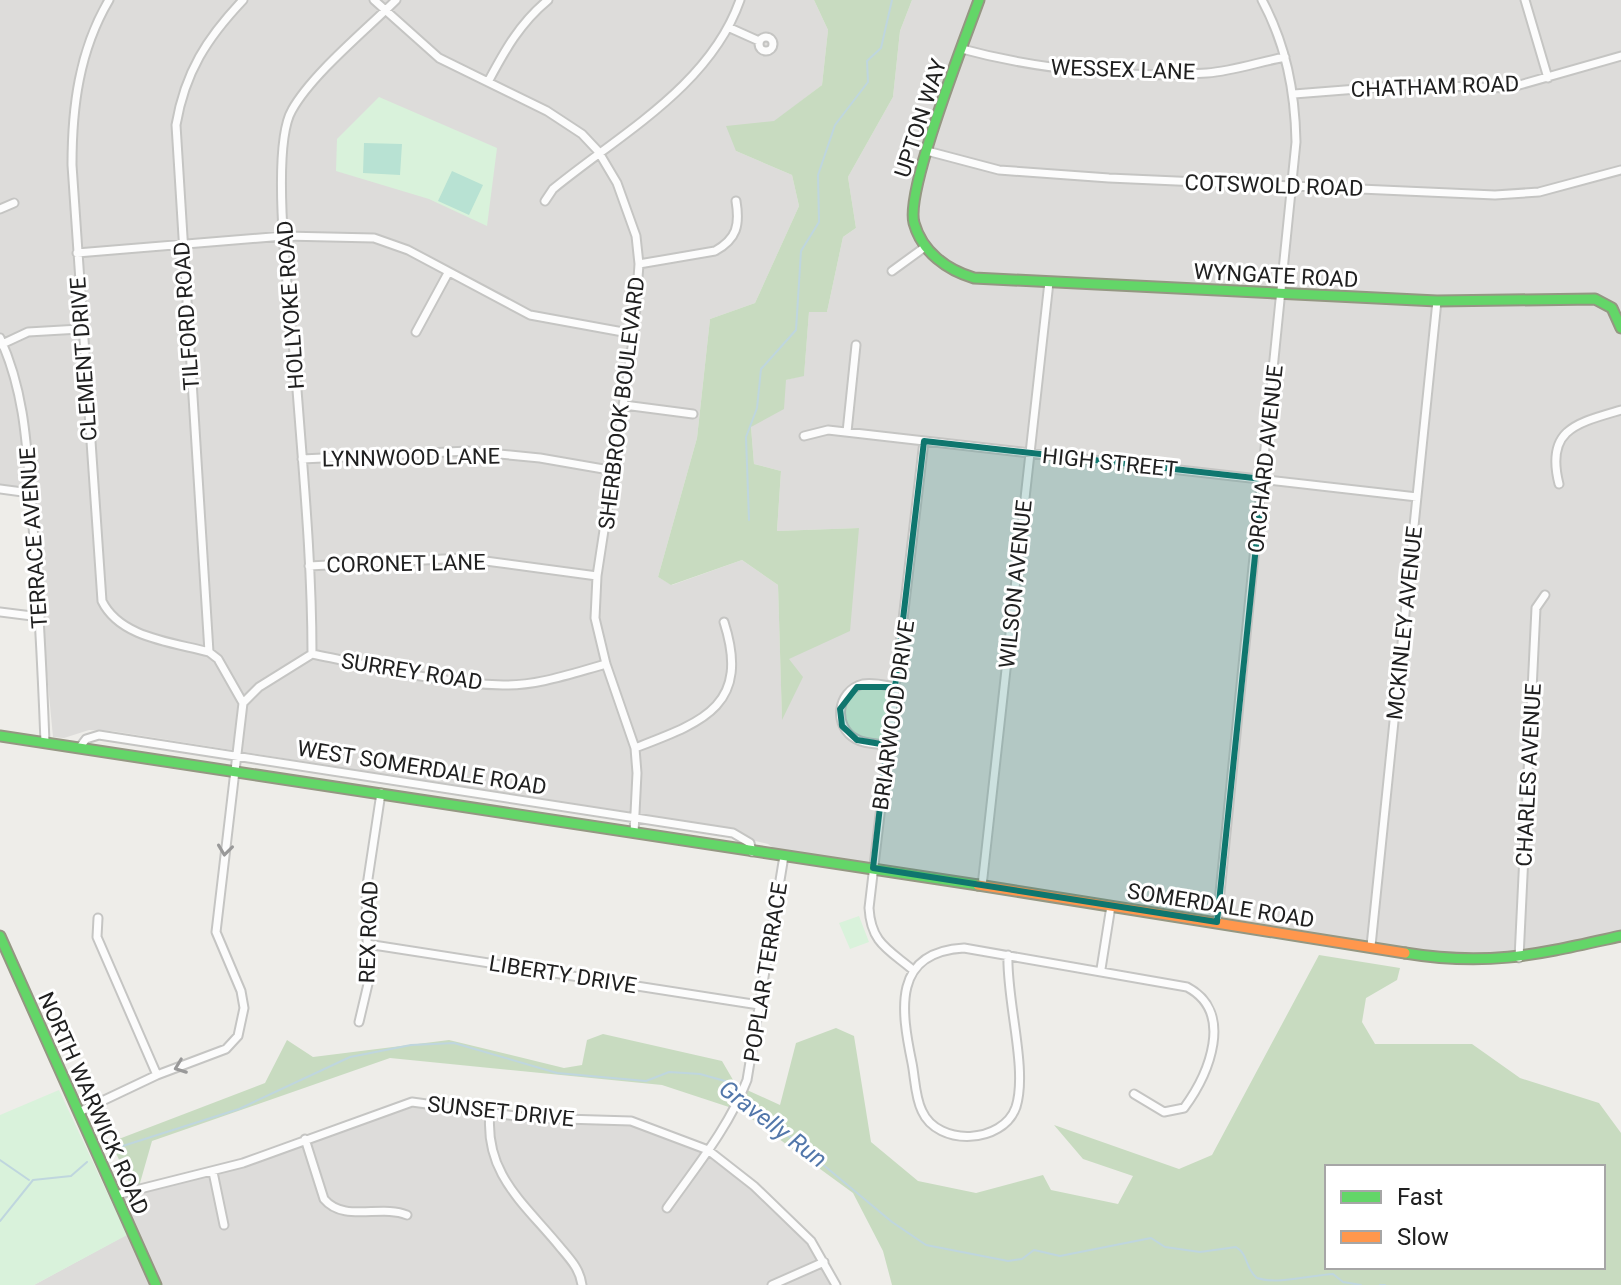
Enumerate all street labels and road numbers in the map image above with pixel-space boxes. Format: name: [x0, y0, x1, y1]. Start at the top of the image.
street label: WESSEX LANE: [1050, 54, 1196, 85]
street label: UPTON WAY: [890, 55, 952, 180]
street label: CHATHAM ROAD: [1350, 71, 1520, 102]
street label: COTSWOLD ROAD: [1184, 170, 1364, 201]
street label: HOLLYOKE ROAD: [272, 220, 309, 390]
street label: TILFORD ROAD: [169, 241, 204, 391]
street label: WYNGATE ROAD: [1193, 259, 1359, 292]
street label: SHERBROOK BOULEVARD: [594, 275, 649, 531]
street label: CLEMENT DRIVE: [65, 276, 102, 442]
street label: ORCHARD AVENUE: [1243, 364, 1288, 554]
street label: LYNNWOOD LANE: [322, 443, 500, 472]
street label: HIGH STREET: [1041, 443, 1179, 482]
street label: TERRACE AVENUE: [15, 446, 52, 629]
street label: WILSON AVENUE: [994, 499, 1037, 669]
street label: MCKINLEY AVENUE: [1382, 525, 1427, 721]
street label: CORONET LANE: [326, 550, 486, 577]
street label: BRIARWOOD DRIVE: [868, 618, 919, 812]
street label: SURREY ROAD: [339, 648, 484, 695]
street label: CHARLES AVENUE: [1511, 683, 1546, 867]
street label: WEST SOMERDALE ROAD: [295, 735, 548, 800]
street label: SOMERDALE ROAD: [1126, 878, 1316, 933]
street label: REX ROAD: [354, 880, 383, 984]
street label: POPLAR TERRACE: [739, 880, 792, 1064]
street label: LIBERTY DRIVE: [487, 950, 639, 999]
street label: NORTH WARWICK ROAD: [33, 988, 154, 1218]
street label: SUNSET DRIVE: [426, 1091, 576, 1132]

